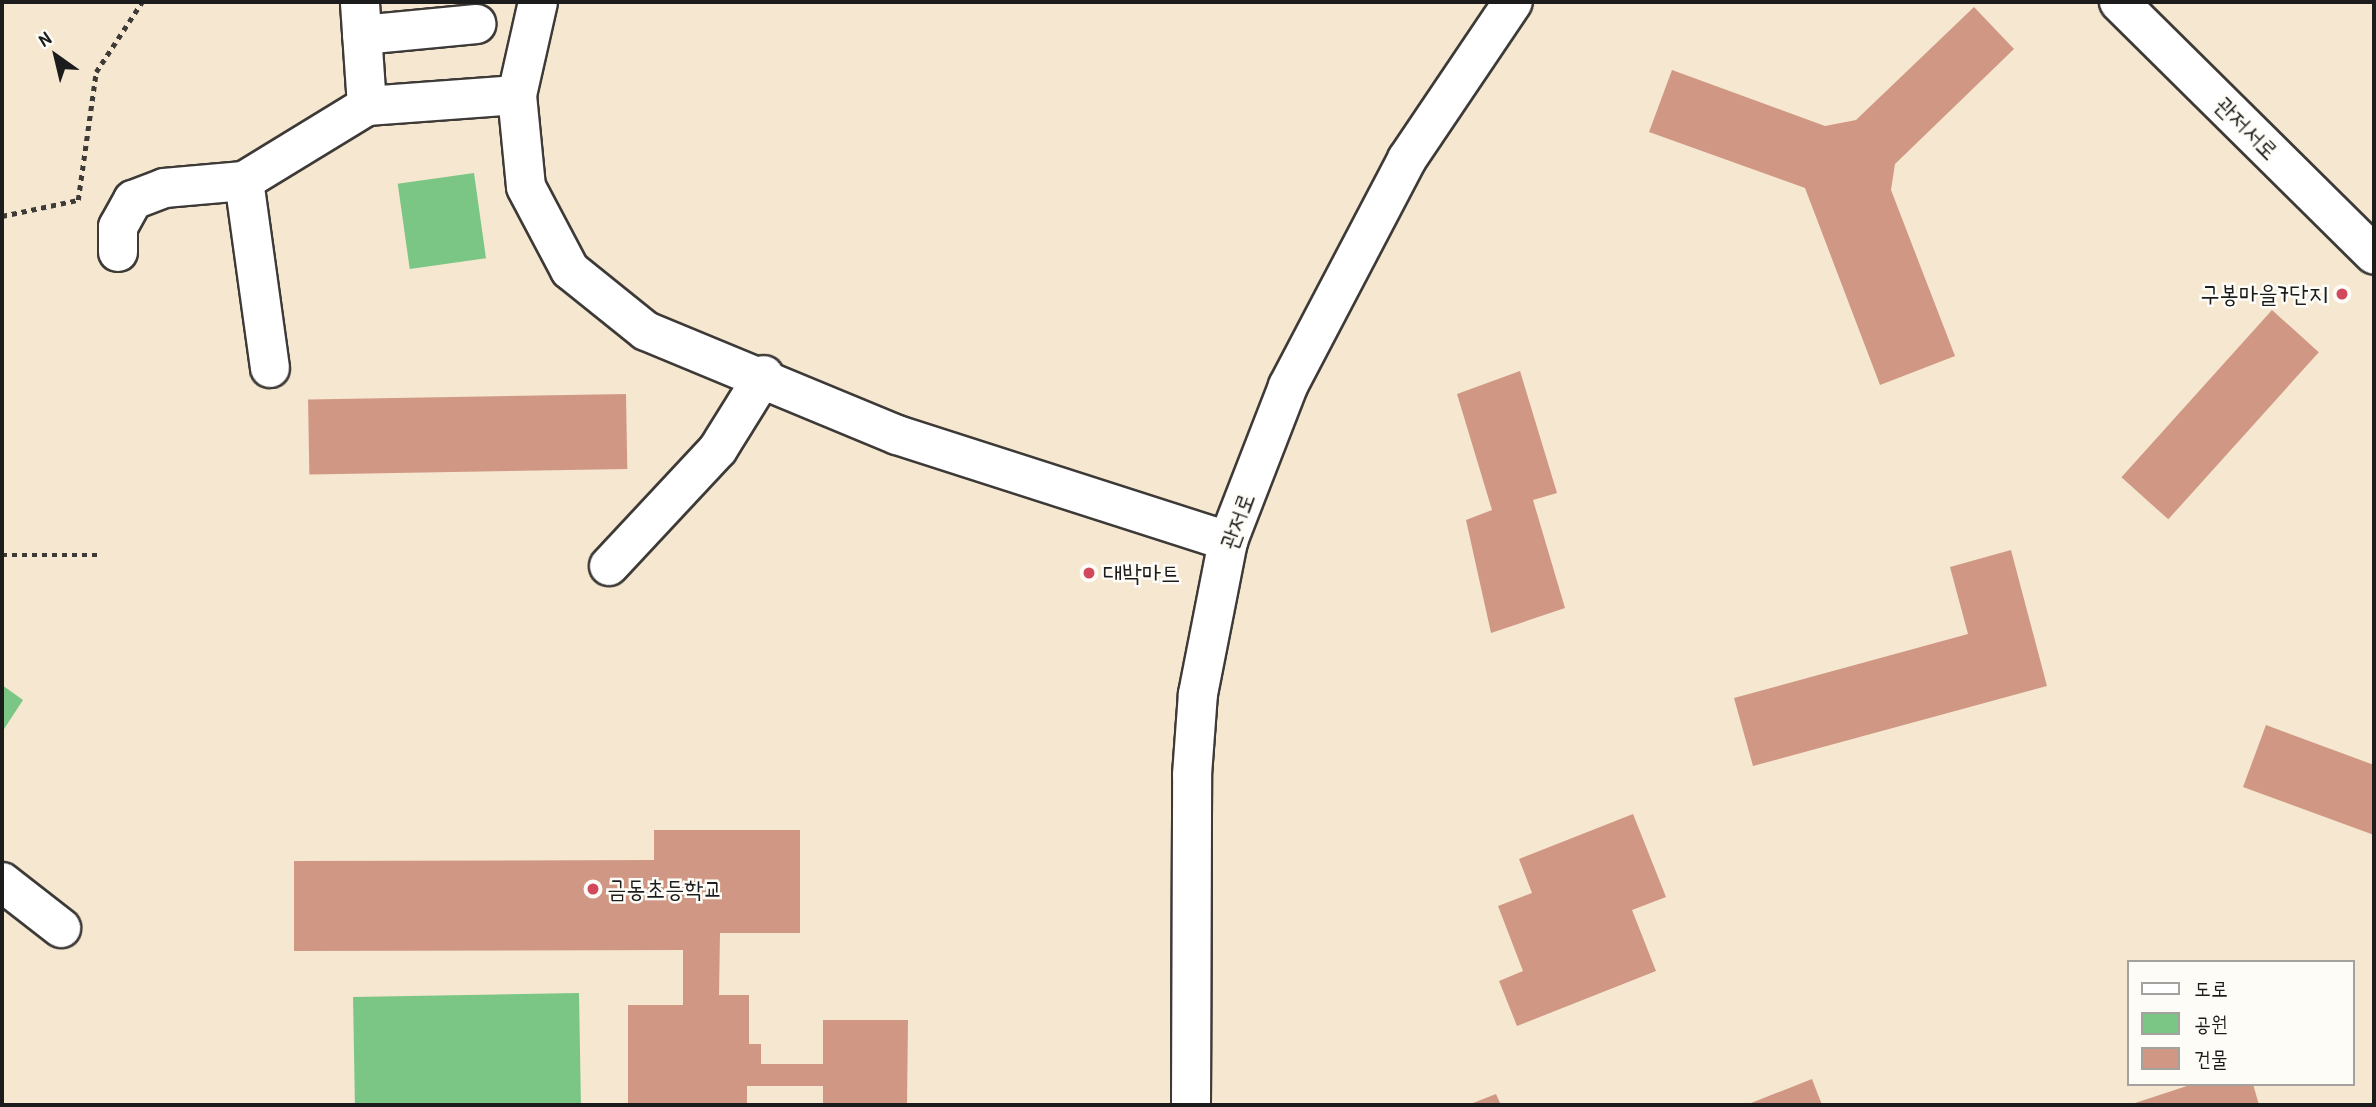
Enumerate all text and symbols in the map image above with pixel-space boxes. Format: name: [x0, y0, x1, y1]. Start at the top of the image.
north arrow: [21, 21, 91, 91]
text: N: [33, 25, 56, 52]
street label: 관저서로: [2210, 91, 2284, 165]
place label: 구봉마을7단지: [2200, 280, 2328, 308]
marker: 구봉마을7단지: [2334, 286, 2350, 302]
street label: 관저로: [1214, 489, 1260, 553]
place label: 대박마트: [1103, 559, 1180, 587]
marker: 대박마트: [1081, 565, 1097, 581]
place label: 금동초등학교: [607, 875, 723, 903]
marker: 금동초등학교: [585, 881, 601, 897]
legend: [2128, 960, 2355, 1086]
text: 도로: [2194, 974, 2228, 1003]
text: 공원: [2194, 1009, 2228, 1038]
text: 건물: [2194, 1044, 2228, 1073]

